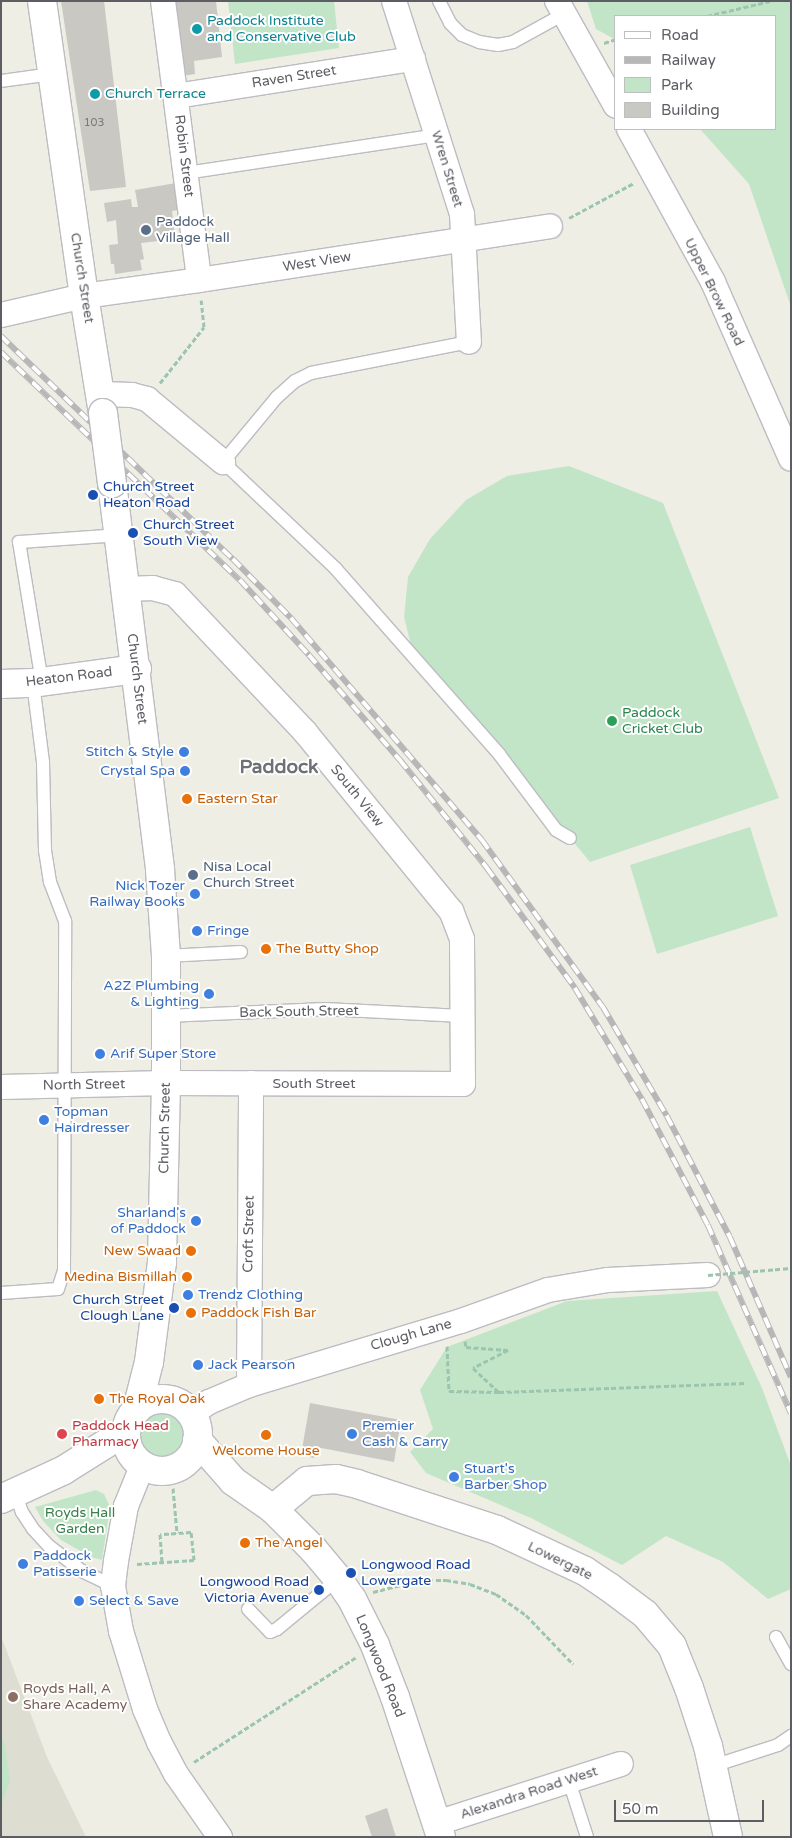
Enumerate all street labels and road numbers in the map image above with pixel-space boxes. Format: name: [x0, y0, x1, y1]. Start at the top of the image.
street label: Raven Street: [251, 62, 337, 92]
street label: Robin Street: [171, 114, 197, 198]
street label: Wren Street: [427, 129, 467, 209]
street label: Church Street: [67, 231, 97, 325]
street label: Upper Brow Road: [681, 235, 747, 349]
street label: West View: [282, 248, 352, 276]
street label: Church Street: [123, 633, 151, 725]
street label: Heaton Road: [25, 663, 113, 691]
street label: South View: [327, 762, 387, 830]
street label: Back South Street: [239, 1003, 359, 1021]
street label: North Street: [43, 1076, 125, 1094]
street label: South Street: [272, 1076, 356, 1092]
street label: Church Street: [156, 1082, 174, 1174]
street label: Croft Street: [240, 1195, 258, 1273]
street label: Clough Lane: [368, 1315, 454, 1355]
street label: Lowergate: [525, 1538, 595, 1584]
street label: Longwood Road: [352, 1612, 408, 1720]
street label: Alexandra Road West: [458, 1763, 600, 1823]

